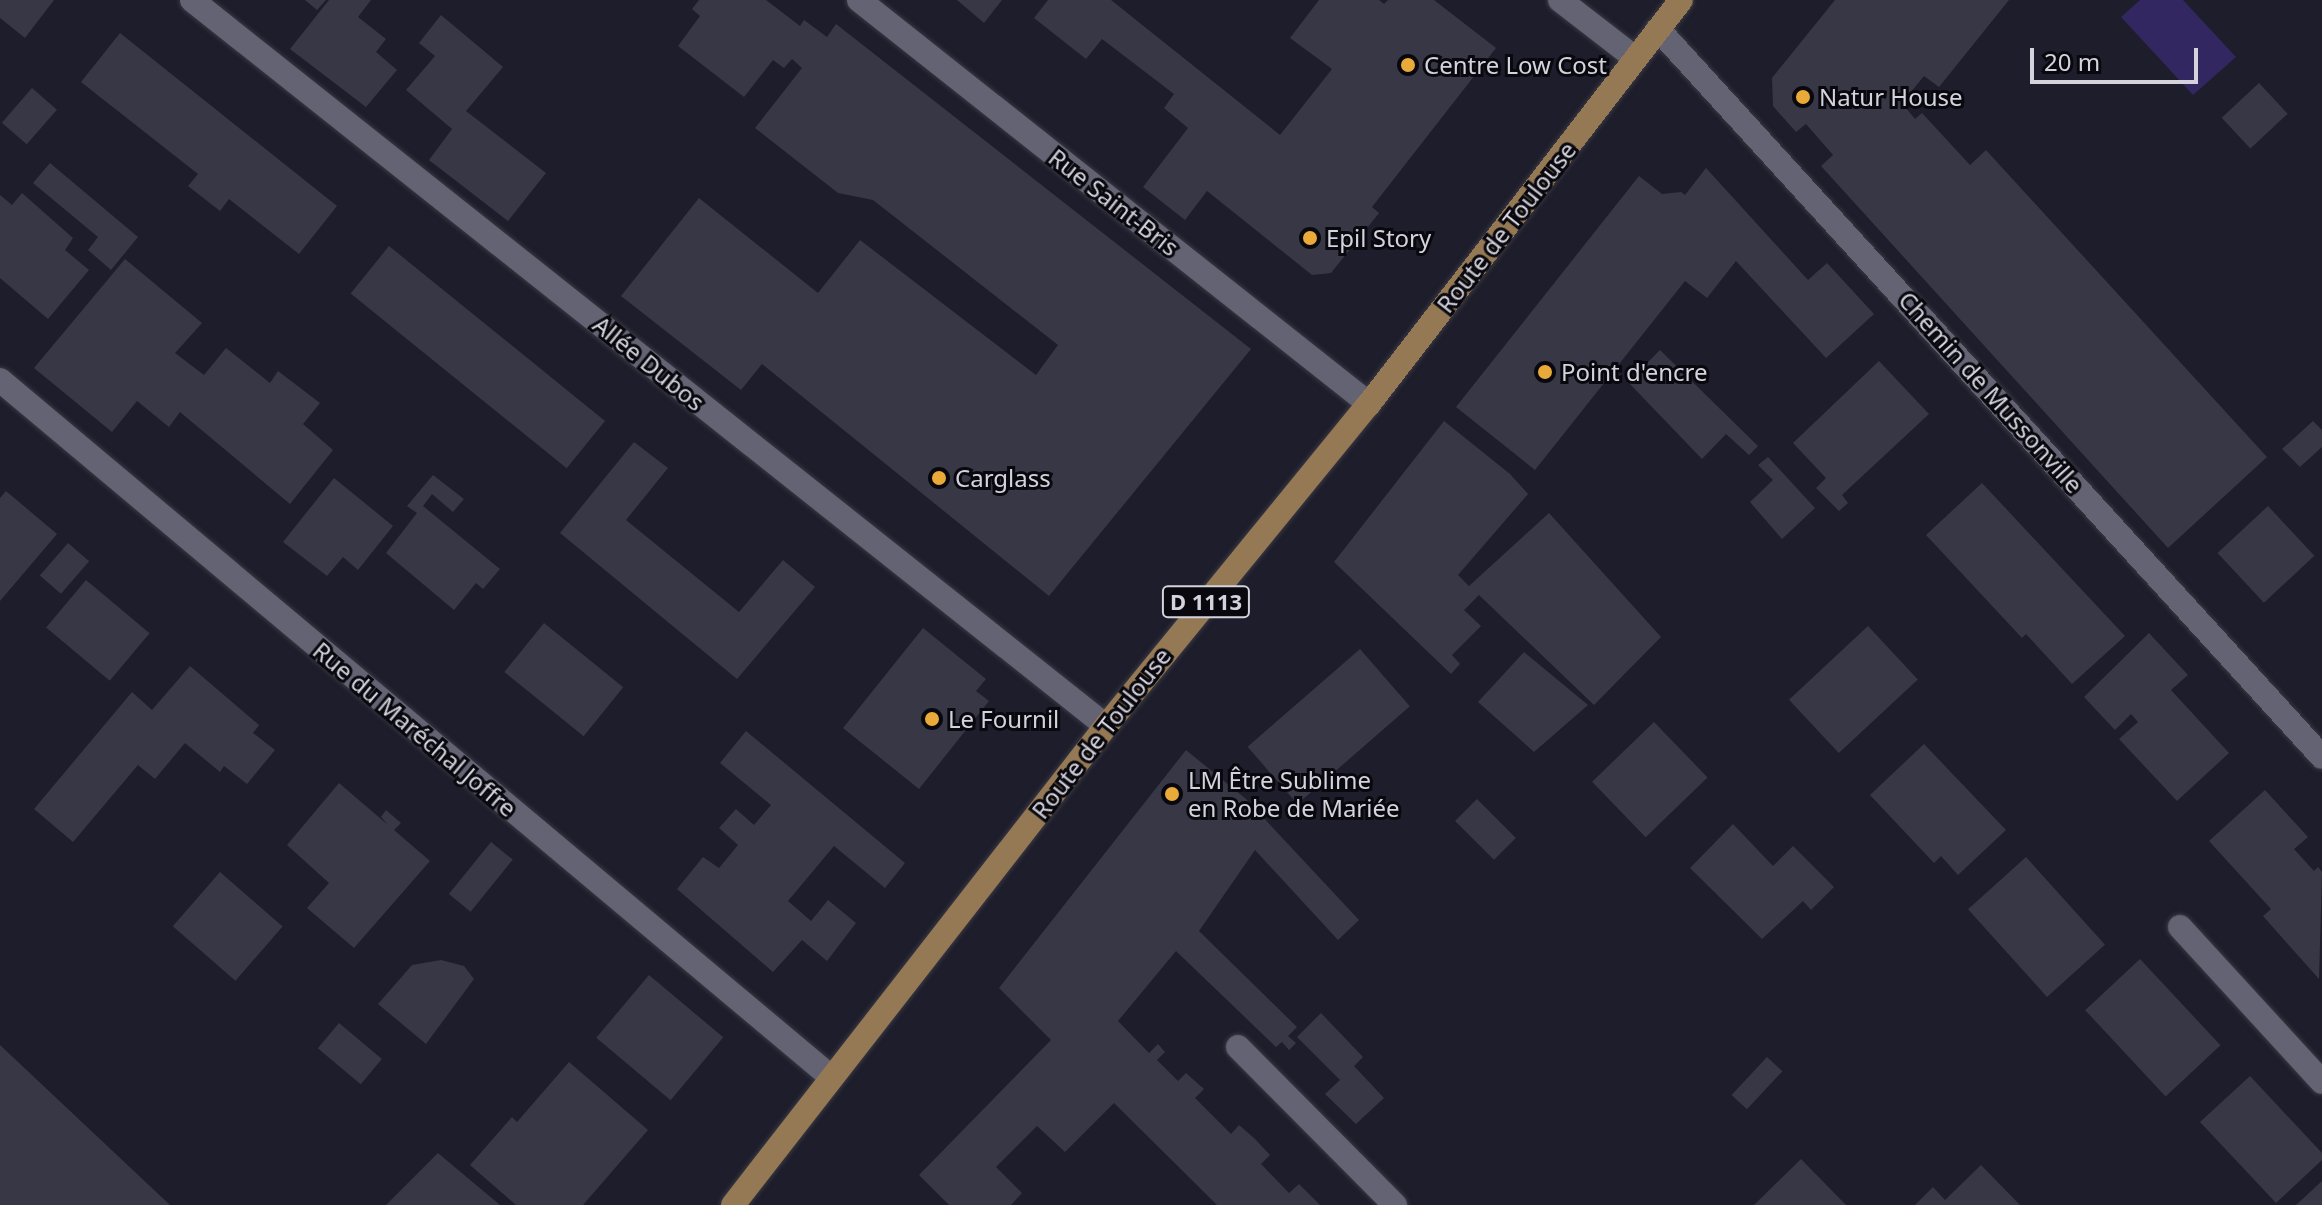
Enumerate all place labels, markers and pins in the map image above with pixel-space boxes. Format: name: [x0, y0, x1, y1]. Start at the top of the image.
place label: Centre Low Cost: [1424, 51, 1607, 79]
marker: Centre Low Cost: [1399, 56, 1417, 74]
place label: Natur House: [1819, 83, 1963, 111]
marker: Natur House: [1794, 88, 1812, 106]
place label: Epil Story: [1326, 224, 1431, 252]
marker: Epil Story: [1301, 229, 1319, 247]
place label: Point d'encre: [1561, 358, 1708, 386]
marker: Point d'encre: [1536, 363, 1554, 381]
place label: Carglass: [955, 464, 1051, 492]
marker: Carglass: [930, 469, 948, 487]
place label: Le Fournil: [948, 705, 1059, 733]
marker: Le Fournil: [923, 710, 941, 728]
place label: LM Être Sublime en Robe de Mariée: [1188, 766, 1400, 822]
marker: LM Être Sublime en Robe de Mariée: [1163, 785, 1181, 803]

